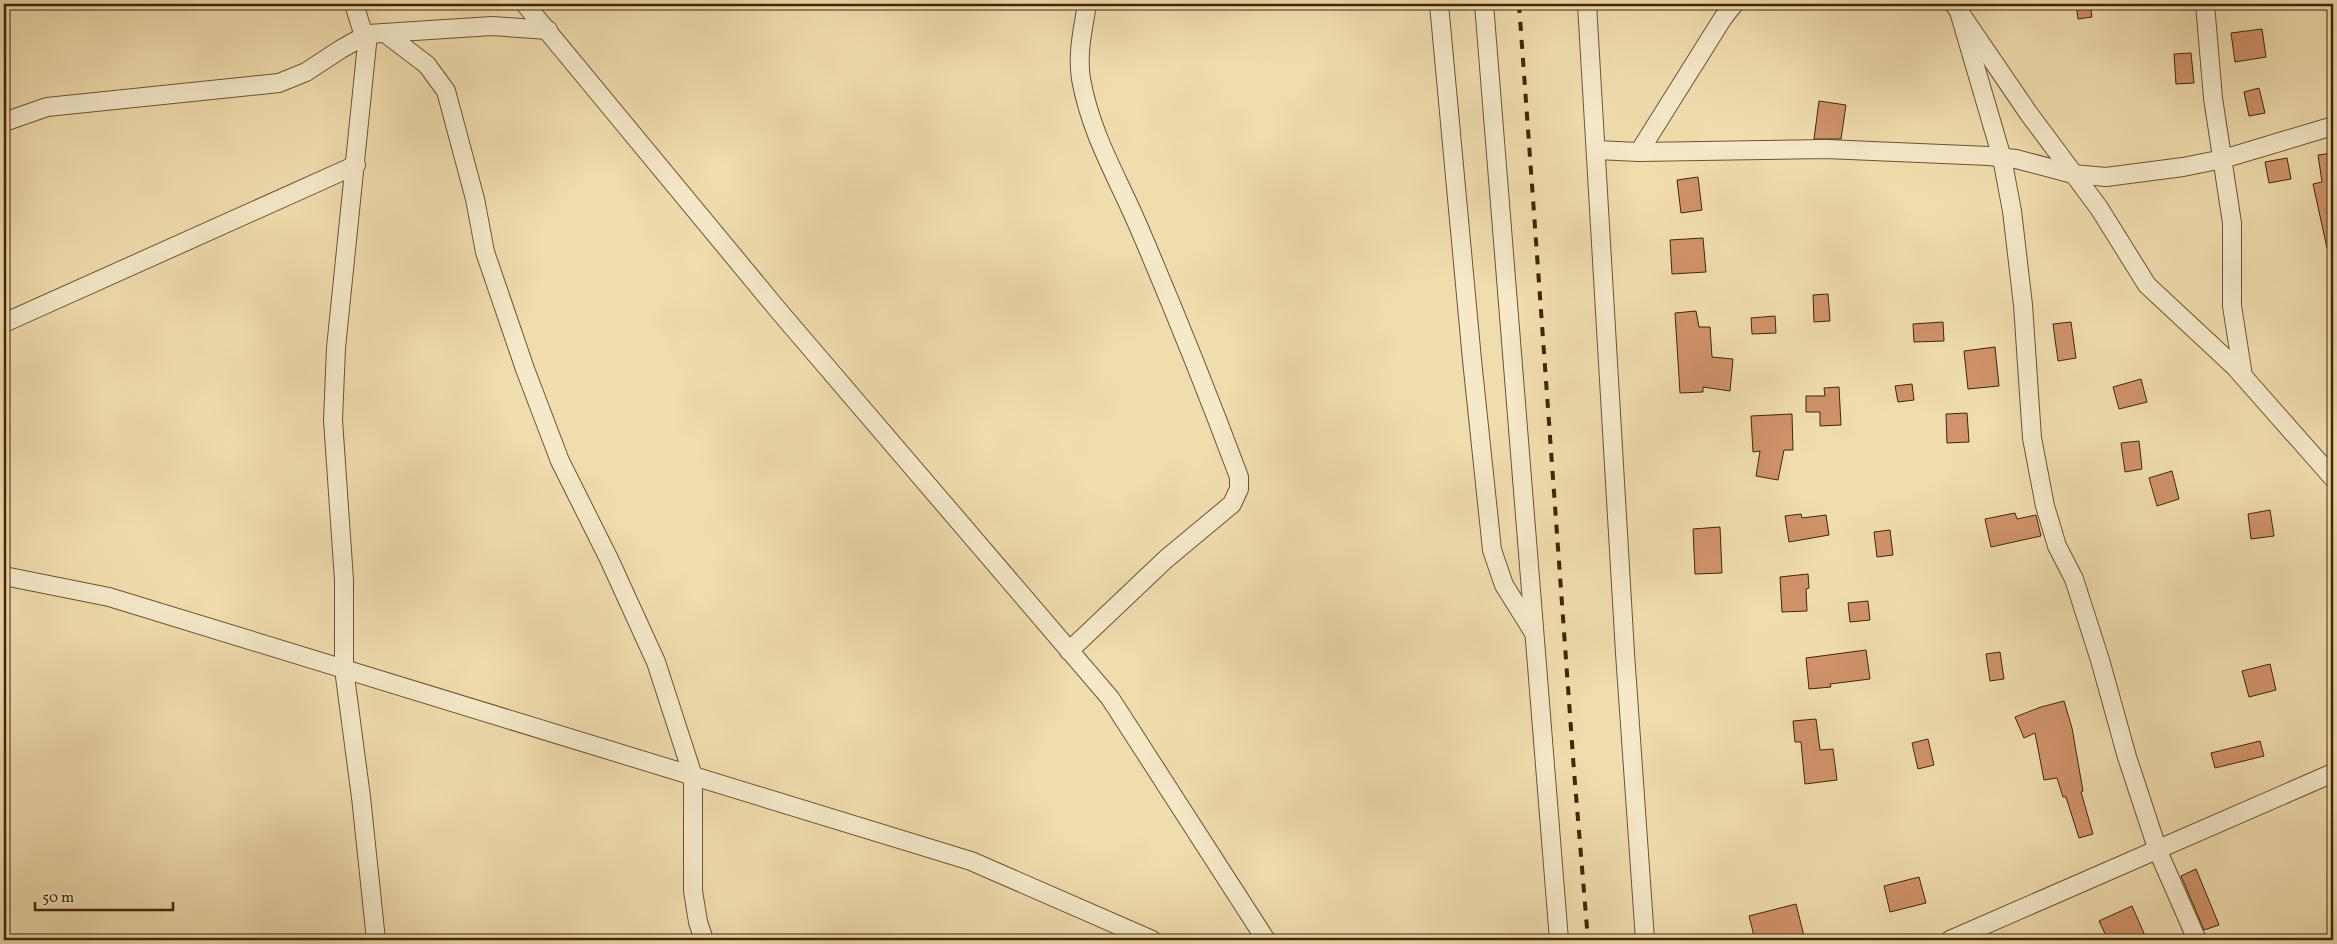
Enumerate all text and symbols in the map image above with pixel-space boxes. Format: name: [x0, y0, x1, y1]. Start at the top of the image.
scale bar: [35, 879, 172, 911]
text: 50 m: [42, 888, 74, 909]

